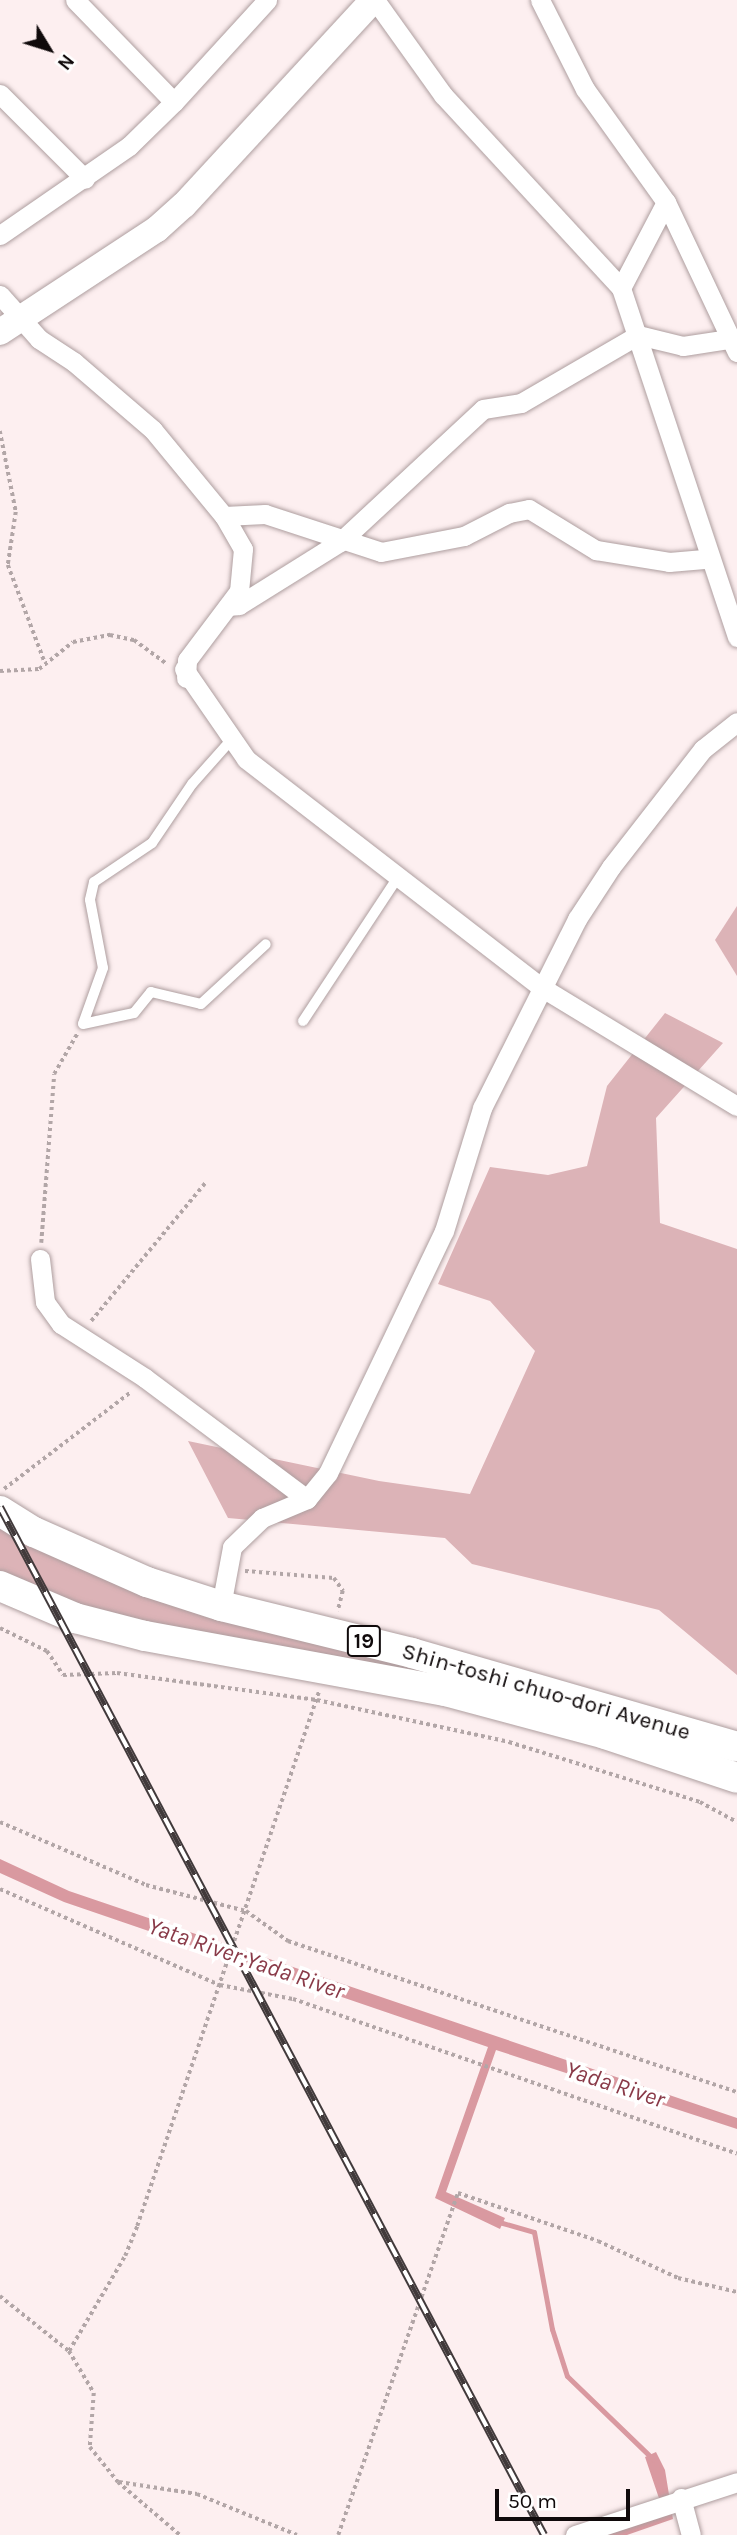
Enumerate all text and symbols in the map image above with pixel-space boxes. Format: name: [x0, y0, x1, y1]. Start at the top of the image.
north arrow: [14, 14, 84, 84]
text: N: [53, 50, 78, 74]
road number: 19: [346, 1624, 382, 1658]
street label: Shin-toshi chuo-dori Avenue: [399, 1638, 693, 1746]
water label: Yata River;Yada River: [144, 1912, 348, 2006]
water label: Yada River: [562, 2055, 668, 2115]
scale bar: [499, 2476, 634, 2520]
text: 50 m: [508, 2489, 557, 2513]

